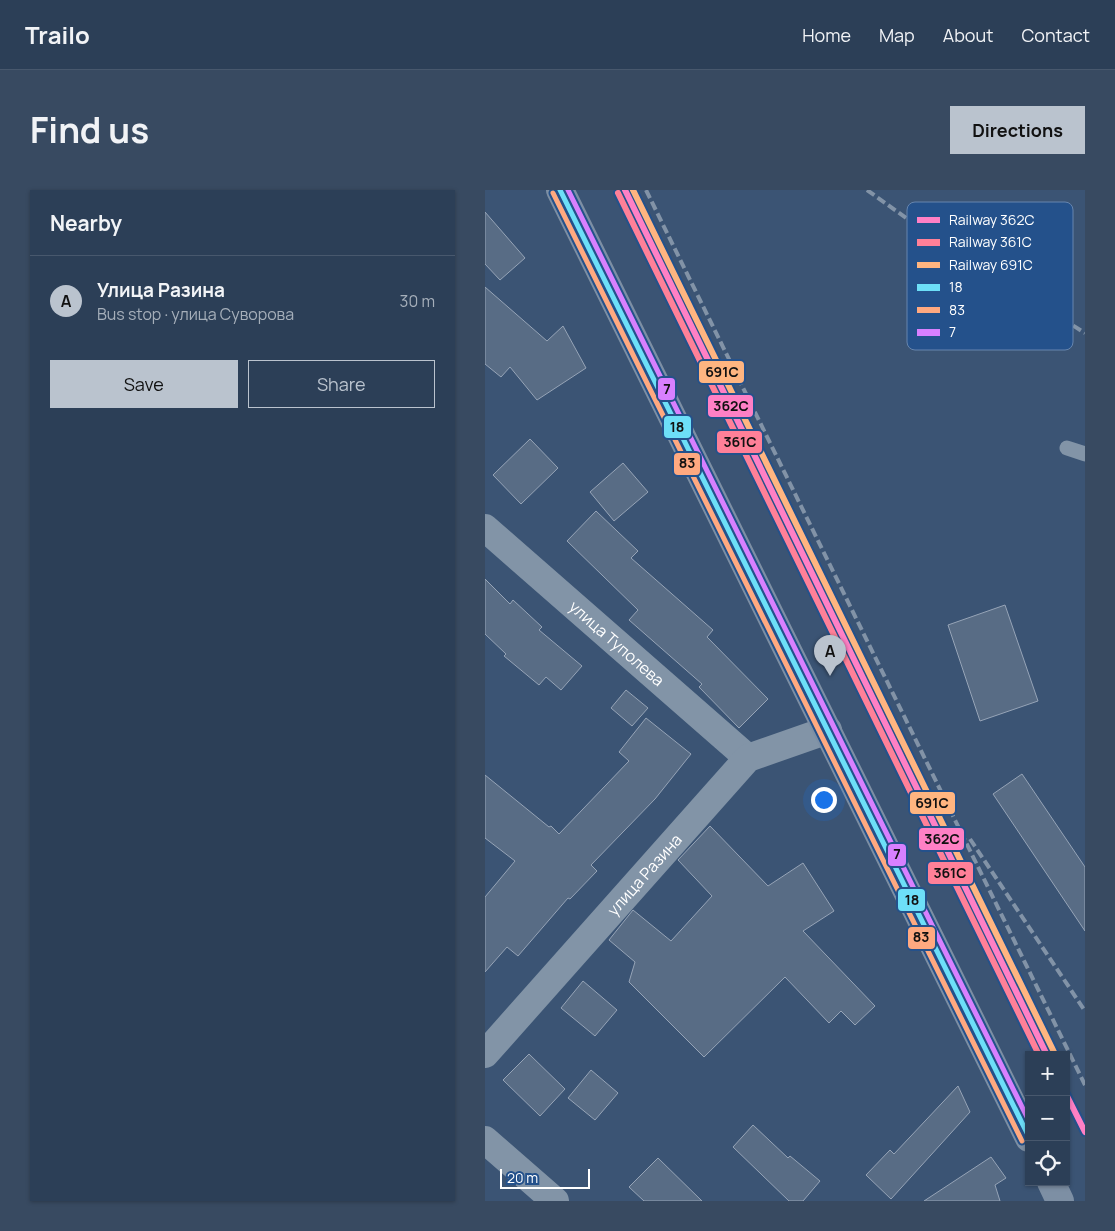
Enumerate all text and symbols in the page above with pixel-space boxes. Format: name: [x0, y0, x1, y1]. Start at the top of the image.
text: Trailo: [25, 18, 90, 51]
text: Home: [802, 23, 851, 47]
text: Map: [879, 23, 915, 47]
text: About: [943, 23, 993, 47]
text: Contact: [1021, 23, 1090, 47]
text: Find us: [30, 106, 149, 154]
button: Directions: [950, 106, 1085, 154]
legend: [907, 202, 1073, 350]
text: Nearby: [50, 209, 122, 237]
text: Railway 362С: [949, 210, 1034, 229]
text: Railway 361С: [949, 232, 1032, 251]
text: Railway 691С: [949, 255, 1033, 274]
text: Улица Разина: [97, 277, 225, 303]
text: 18: [949, 277, 963, 296]
text: A: [61, 290, 71, 312]
text: 30 m: [400, 290, 435, 312]
text: 83: [949, 300, 965, 319]
text: Bus stop · улица Суворова: [97, 303, 294, 325]
text: 7: [949, 322, 956, 341]
button: Save: [50, 360, 238, 408]
button: Share: [248, 360, 435, 408]
line badge: 691С: [698, 360, 745, 384]
text: 691С: [705, 362, 739, 381]
line badge: 7: [657, 377, 676, 401]
text: 7: [663, 379, 671, 398]
line badge: 362С: [707, 394, 754, 418]
text: 362С: [713, 396, 749, 415]
line badge: 18: [663, 415, 692, 439]
text: 18: [670, 417, 684, 436]
line badge: 361С: [716, 430, 763, 454]
text: 361С: [723, 432, 757, 451]
line badge: 83: [673, 452, 701, 476]
text: 83: [679, 453, 695, 472]
street label: улица Туполева: [564, 595, 669, 691]
pin: A: [814, 635, 846, 676]
your location: [811, 787, 837, 813]
line badge: 691С: [909, 791, 956, 815]
text: 691С: [915, 793, 949, 812]
line badge: 362С: [918, 827, 965, 851]
street label: улица Разина: [602, 829, 687, 920]
text: 362С: [924, 829, 960, 848]
line badge: 7: [887, 843, 907, 867]
text: 7: [893, 844, 901, 863]
line badge: 361С: [927, 861, 974, 885]
text: 361С: [933, 863, 967, 882]
line badge: 18: [897, 888, 926, 912]
text: 18: [905, 890, 919, 909]
line badge: 83: [907, 926, 936, 950]
text: 83: [913, 927, 929, 946]
map controls: [1025, 1051, 1070, 1186]
button: +: [1025, 1051, 1070, 1096]
button: −: [1025, 1096, 1070, 1141]
button: locate: [1025, 1141, 1070, 1186]
scale bar: [500, 1166, 590, 1189]
text: 20 m: [507, 1168, 538, 1187]

